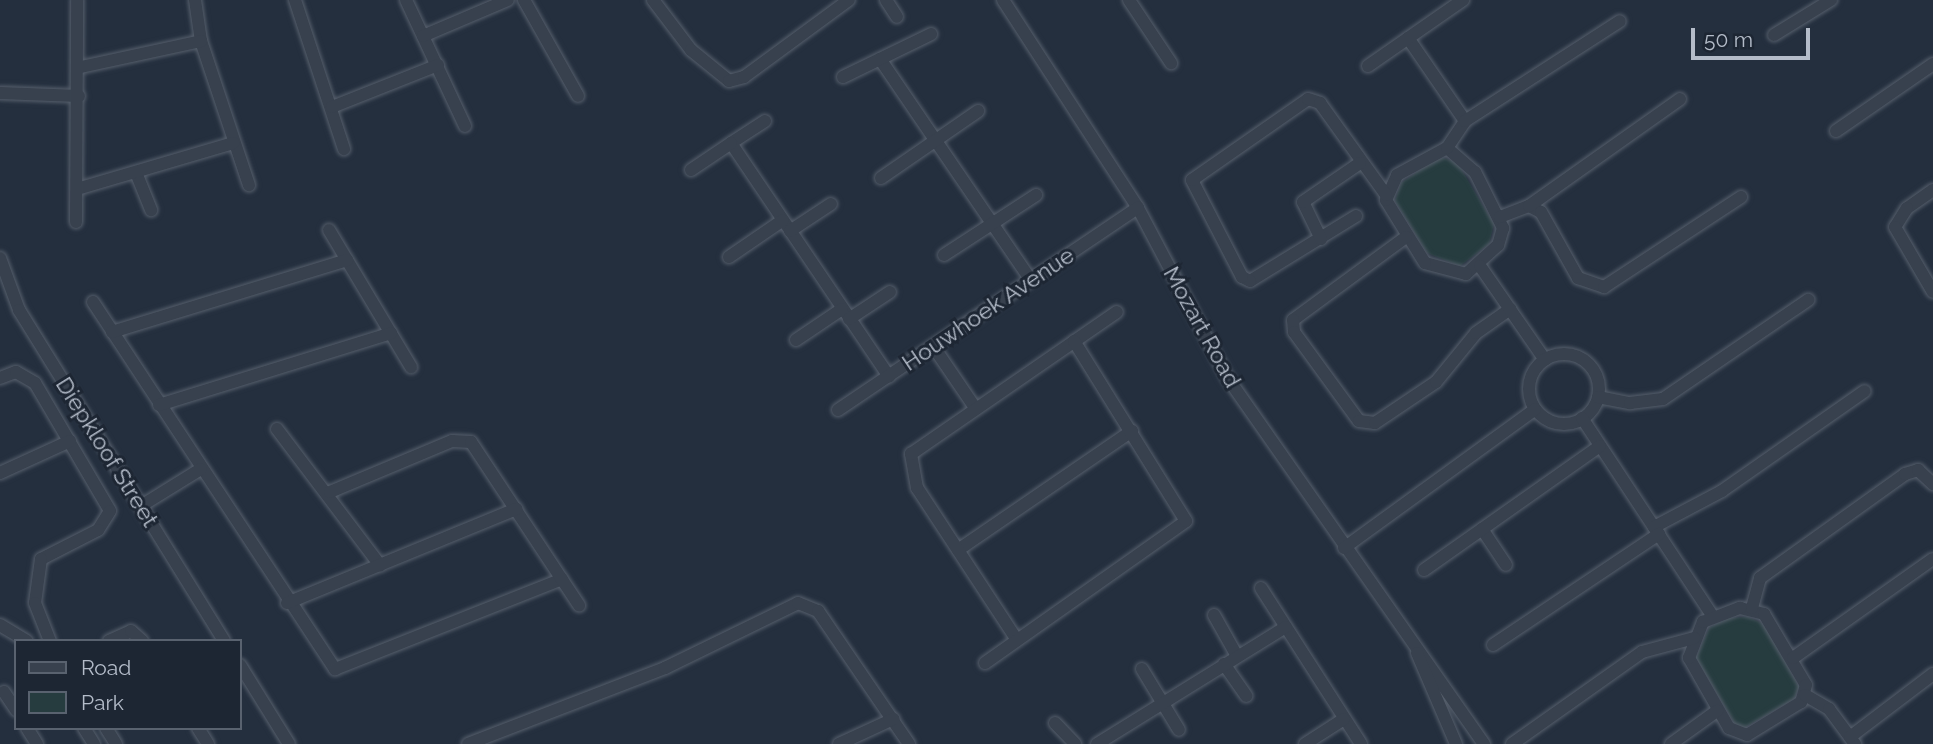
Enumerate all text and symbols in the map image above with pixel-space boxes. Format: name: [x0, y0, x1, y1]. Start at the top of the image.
scale bar: [1695, 14, 1814, 58]
text: 50 m: [1704, 27, 1753, 52]
street label: Houwhoek Avenue: [896, 241, 1080, 377]
street label: Mozart Road: [1157, 262, 1247, 392]
street label: Diepkloof Street: [50, 372, 164, 532]
legend: [14, 639, 242, 730]
text: Road: [81, 655, 131, 680]
text: Park: [81, 690, 124, 715]

